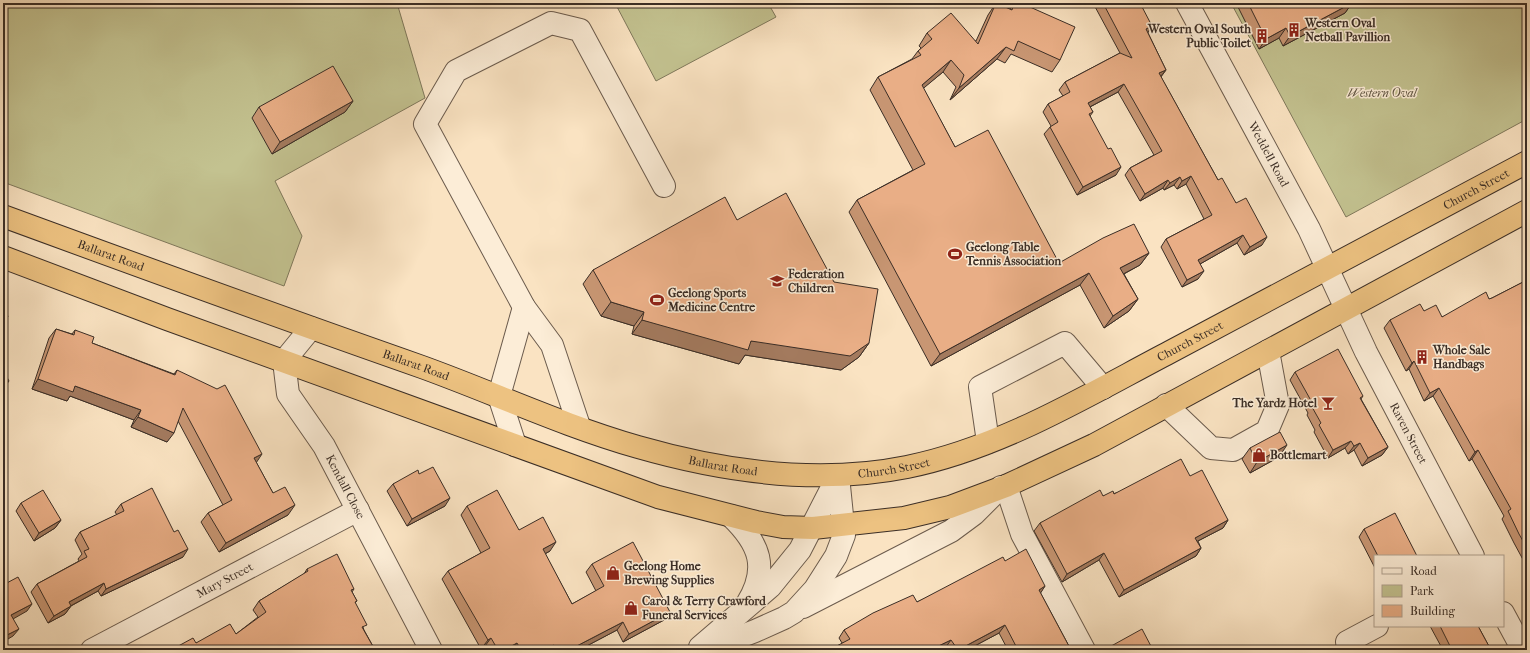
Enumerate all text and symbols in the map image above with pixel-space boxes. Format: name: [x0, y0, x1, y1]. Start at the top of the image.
place label: Western Oval Netball Pavillion: [1304, 16, 1391, 44]
place label: Western Oval South Public Toilet: [1147, 22, 1252, 50]
building icon: Western Oval Netball Pavillion: [1286, 22, 1302, 38]
building icon: Western Oval South Public Toilet: [1254, 28, 1270, 44]
park label: Western Oval: [1348, 86, 1418, 100]
street label: Weddell Road: [1245, 119, 1292, 190]
street label: Church Street: [1441, 166, 1512, 213]
street label: Ballarat Road: [76, 237, 147, 274]
place label: Geelong Table Tennis Association: [965, 240, 1062, 268]
sports icon: Geelong Table Tennis Association: [947, 246, 963, 262]
place label: Federation Children: [787, 267, 845, 295]
school or university icon: Federation Children: [769, 273, 785, 289]
place label: Geelong Sports Medicine Centre: [667, 286, 755, 314]
sports icon: Geelong Sports Medicine Centre: [649, 292, 665, 308]
street label: Church Street: [1155, 318, 1226, 365]
place label: Whole Sale Handbags: [1432, 343, 1490, 372]
street label: Ballarat Road: [381, 347, 452, 384]
building icon: Whole Sale Handbags: [1414, 349, 1430, 365]
bar icon: The Yardz Hotel: [1320, 395, 1336, 411]
place label: The Yardz Hotel: [1231, 396, 1318, 410]
street label: Raven Street: [1387, 400, 1431, 467]
shop icon: Bottlemart: [1251, 447, 1267, 463]
place label: Bottlemart: [1270, 448, 1327, 462]
street label: Kendall Close: [323, 452, 368, 521]
street label: Ballarat Road: [687, 453, 759, 479]
street label: Church Street: [857, 455, 932, 481]
legend: [1374, 555, 1504, 627]
street label: Mary Street: [194, 559, 256, 601]
place label: Geelong Home Brewing Supplies: [624, 559, 715, 588]
text: Road: [1410, 564, 1437, 578]
shop icon: Geelong Home Brewing Supplies: [605, 565, 621, 581]
text: Park: [1410, 584, 1435, 598]
place label: Carol & Terry Crawford Funeral Services: [641, 594, 766, 622]
shop icon: Carol & Terry Crawford Funeral Services: [623, 600, 639, 616]
text: Building: [1410, 604, 1455, 618]

